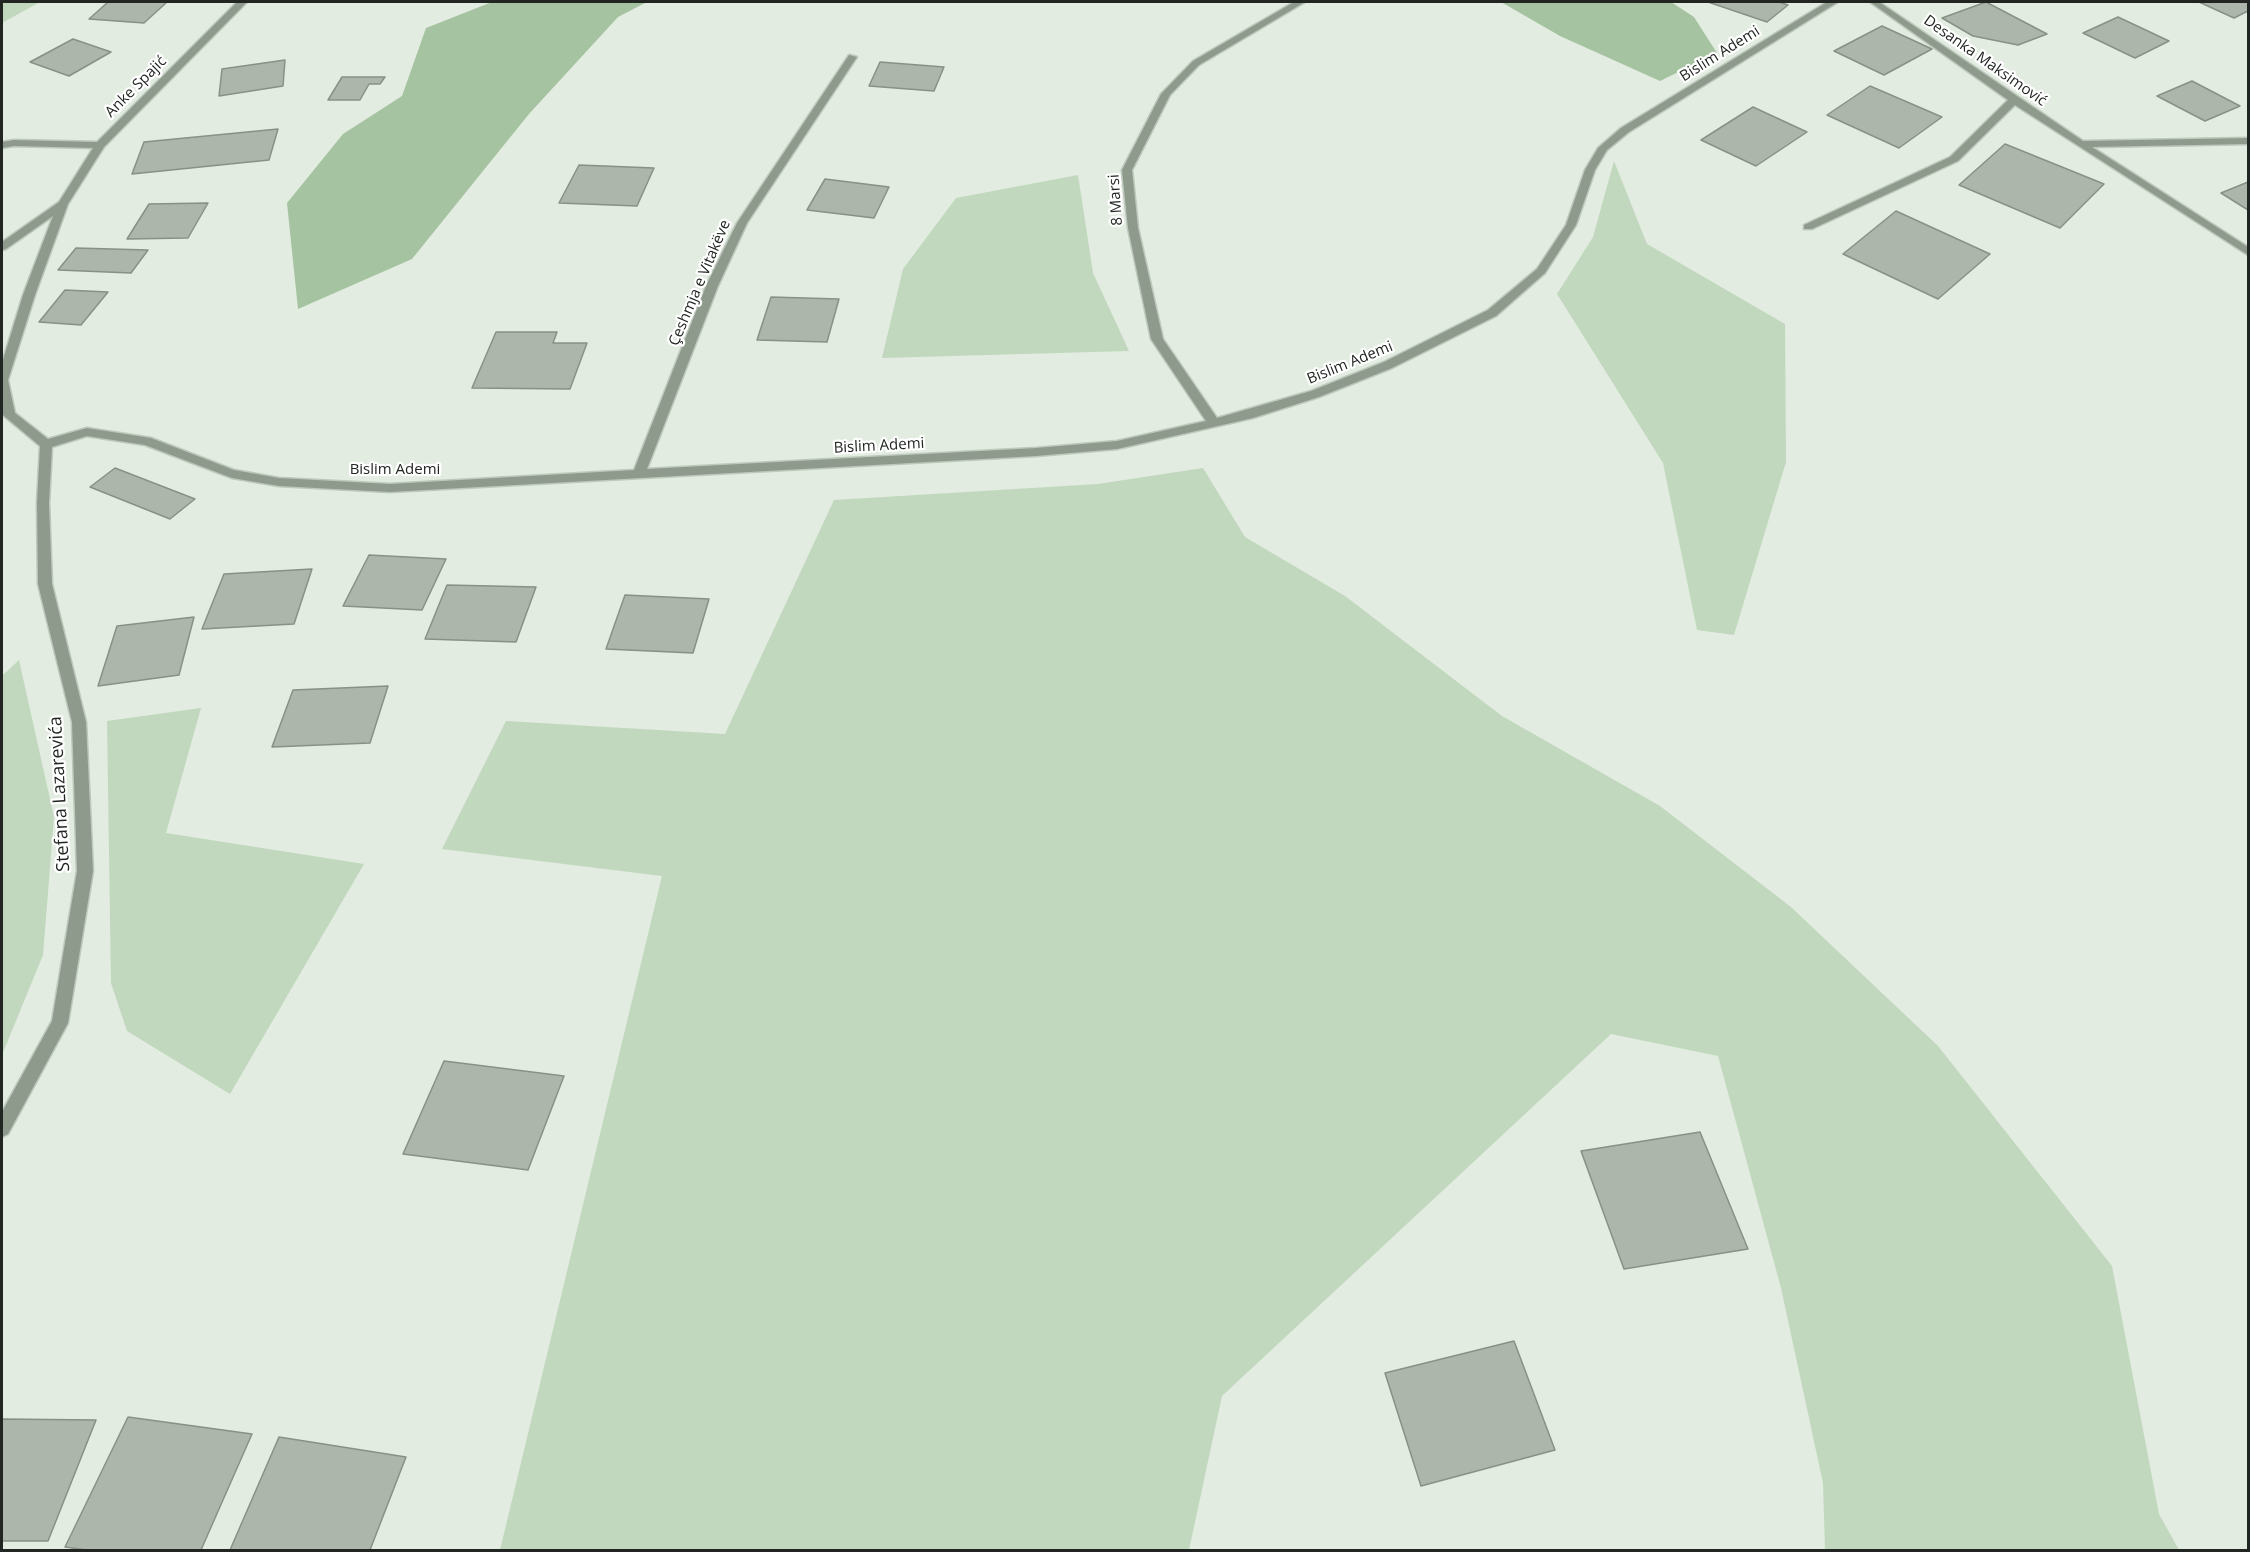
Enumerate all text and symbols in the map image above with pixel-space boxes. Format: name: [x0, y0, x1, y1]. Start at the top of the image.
street label: Desanka Maksimović: [1920, 12, 2050, 110]
street label: Bislim Ademi: [1677, 22, 1763, 86]
street label: Anke Spajić: [102, 53, 170, 121]
street label: 8 Marsi: [1105, 174, 1127, 226]
street label: Çeshmja e Vitakëve: [665, 217, 735, 349]
street label: Bislim Ademi: [1305, 338, 1395, 388]
street label: Bislim Ademi: [833, 435, 925, 457]
street label: Bislim Ademi: [350, 461, 440, 479]
street label: Stefana Lazarevića: [45, 716, 75, 872]

